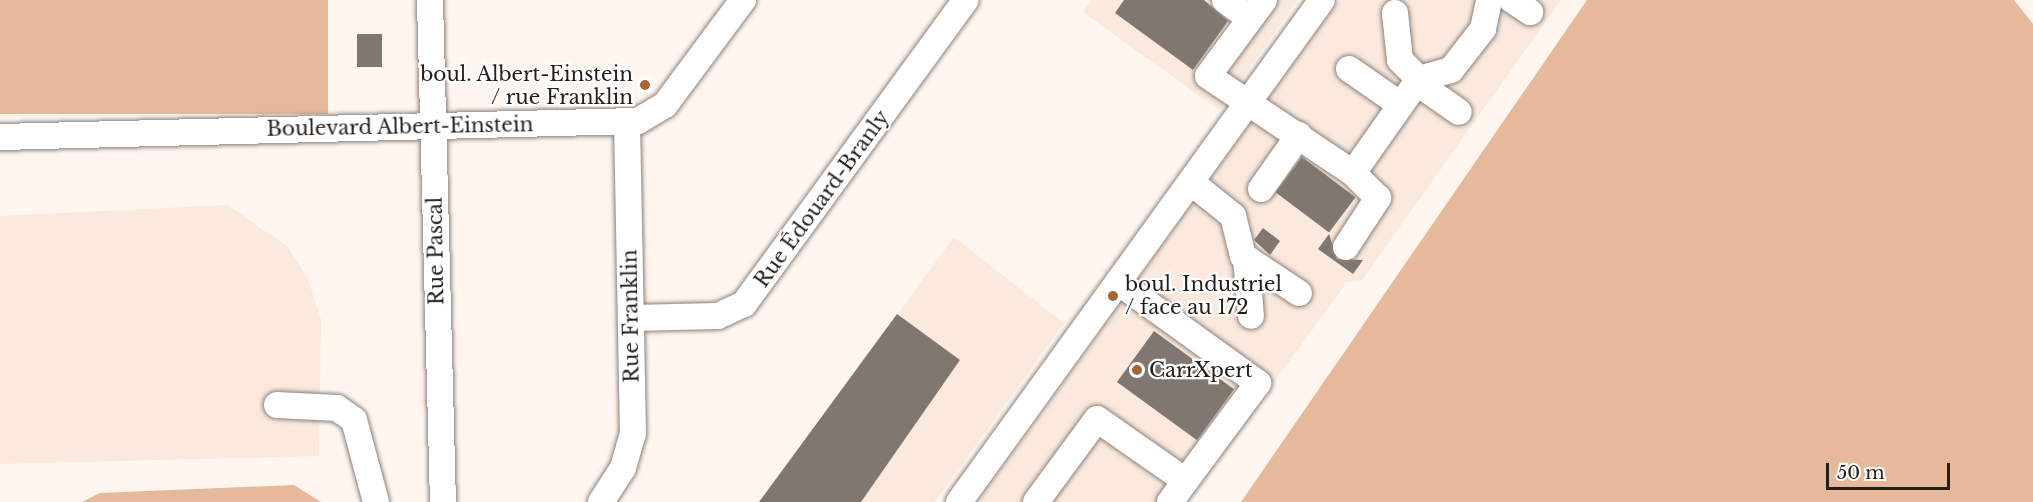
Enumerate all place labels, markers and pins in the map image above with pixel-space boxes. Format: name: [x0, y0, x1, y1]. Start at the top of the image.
place label: boul. Albert-Einstein / rue Franklin: [419, 62, 633, 109]
marker: boul. Albert-Einstein / rue Franklin: [638, 78, 652, 92]
place label: boul. Industriel / face au 172: [1125, 272, 1282, 319]
marker: boul. Industriel / face au 172: [1106, 289, 1120, 303]
place label: CarrXpert: [1149, 358, 1252, 382]
marker: CarrXpert: [1130, 363, 1144, 377]

